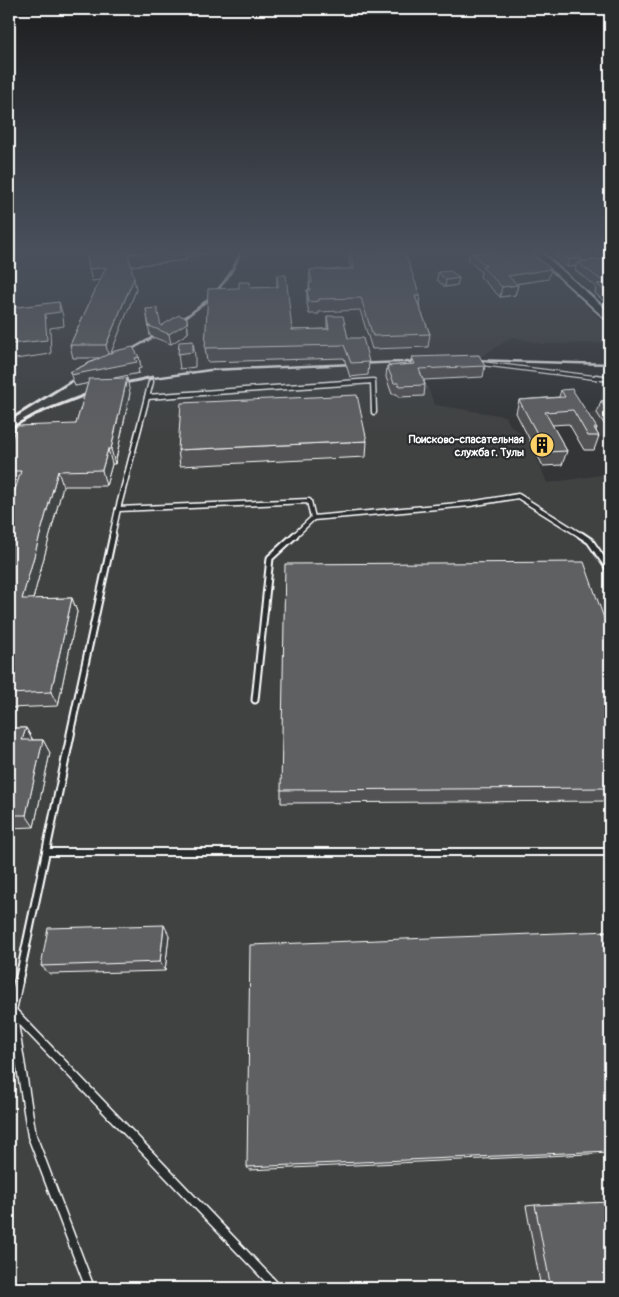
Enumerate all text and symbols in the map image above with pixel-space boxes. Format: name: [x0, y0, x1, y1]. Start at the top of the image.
building icon: Поисково-спасательная служба г. Тулы: [529, 432, 555, 458]
place label: Поисково-спасательная служба г. Тулы: [409, 433, 524, 459]

